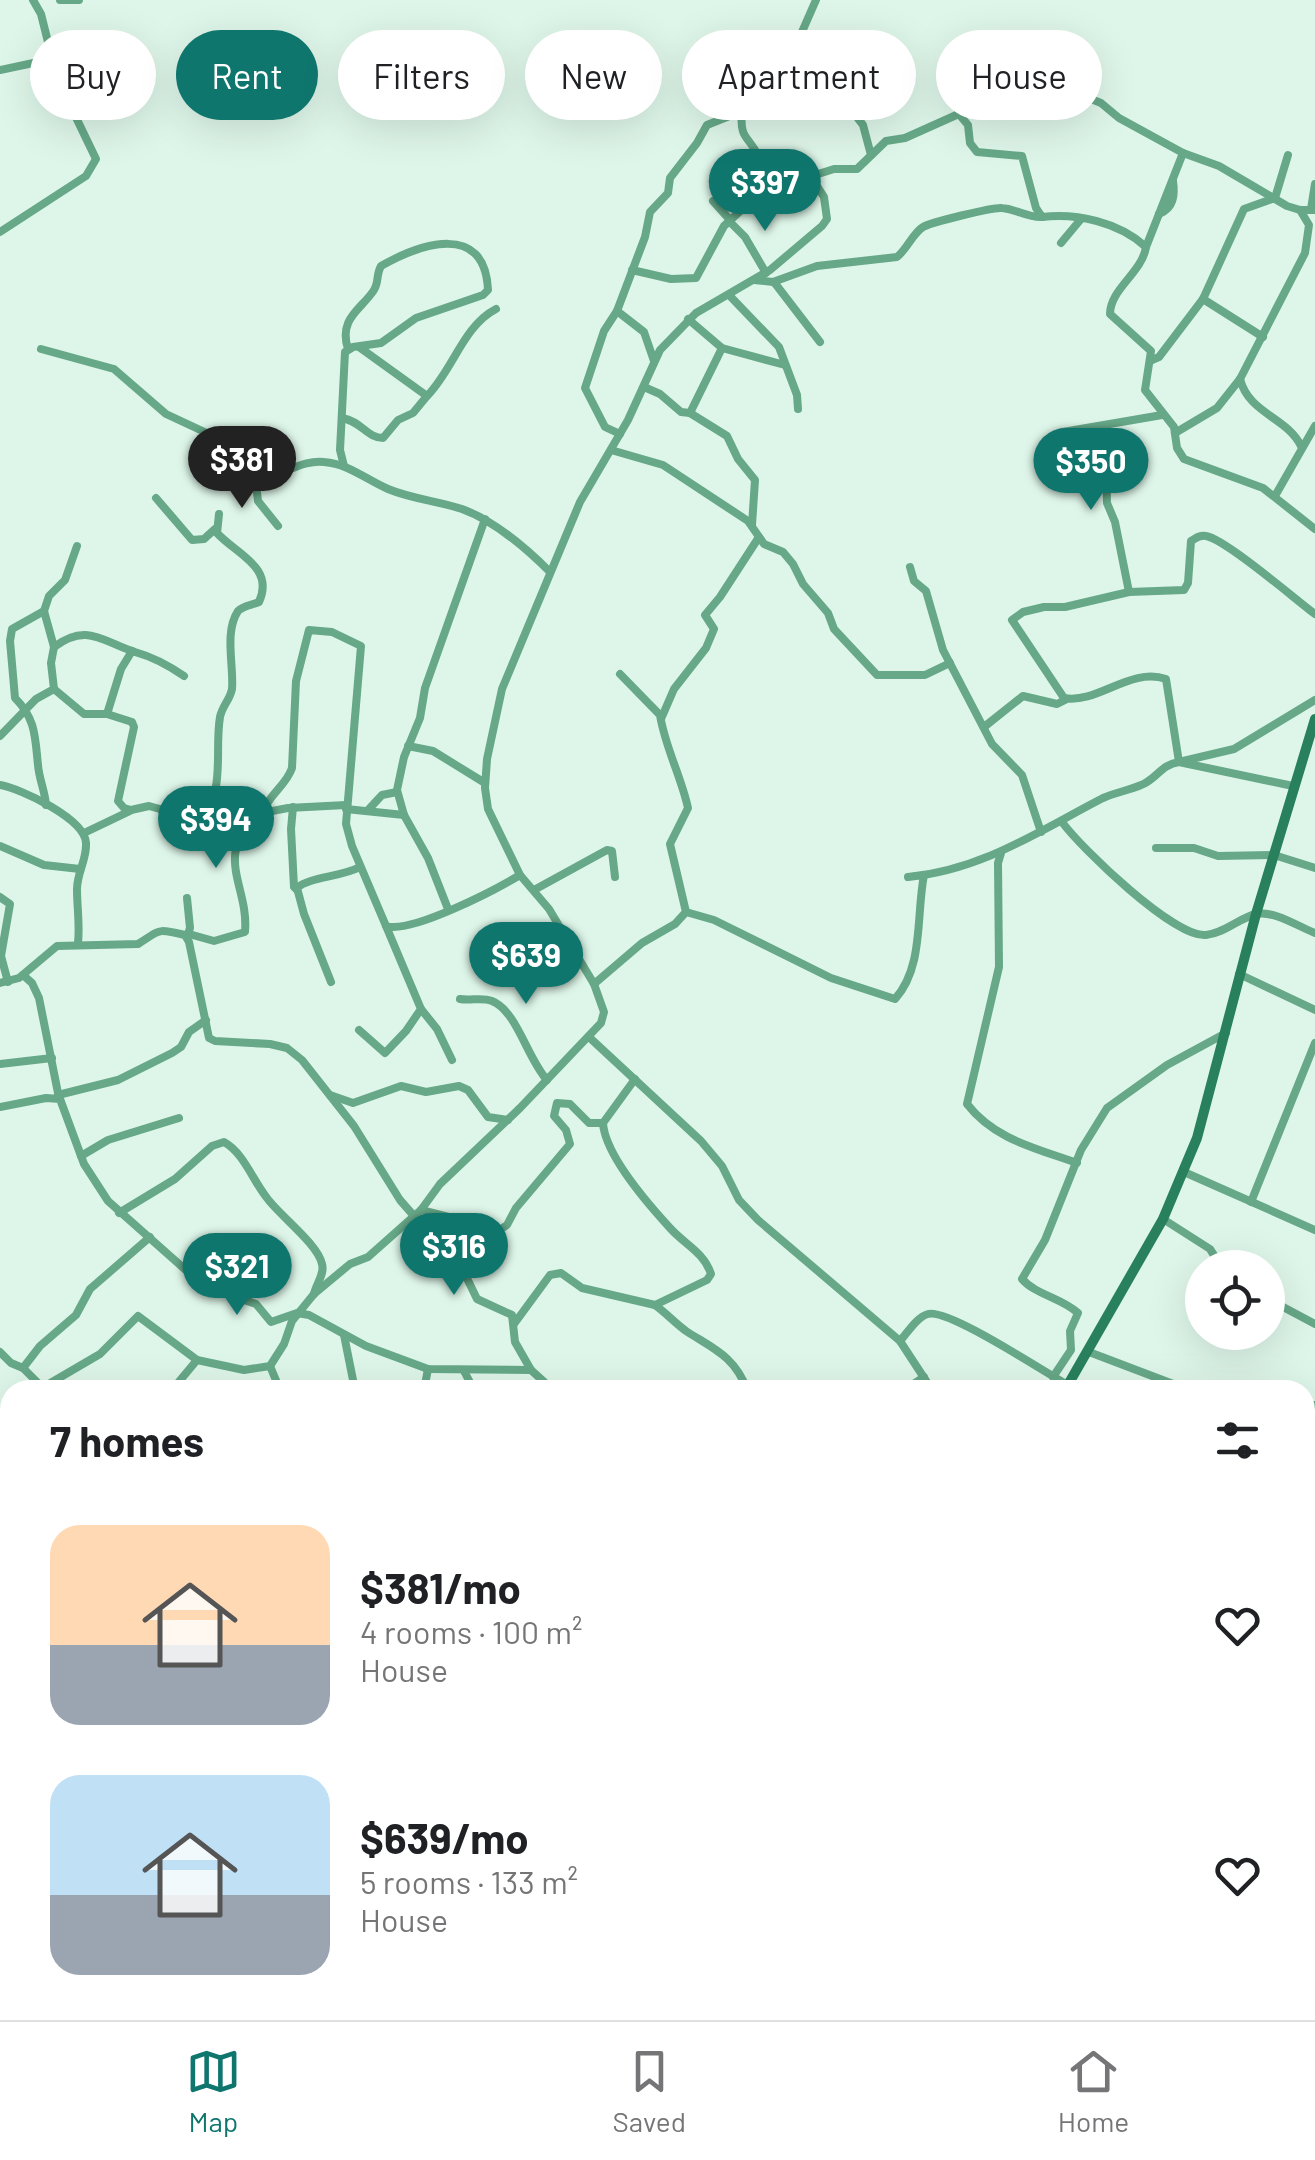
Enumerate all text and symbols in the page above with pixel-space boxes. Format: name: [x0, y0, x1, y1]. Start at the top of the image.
chip: Buy: [30, 30, 156, 120]
chip: Rent: [176, 30, 318, 120]
chip: Filters: [338, 30, 505, 120]
chip: New: [525, 30, 662, 120]
chip: Apartment: [682, 30, 916, 120]
chip: House: [936, 30, 1102, 120]
pin: $397: [706, 149, 824, 234]
text: $397: [731, 162, 799, 200]
pin: $381: [183, 426, 301, 511]
pin: $350: [1032, 428, 1150, 513]
text: $381: [210, 439, 274, 477]
text: $350: [1055, 441, 1127, 479]
pin: $394: [157, 786, 275, 871]
text: $394: [180, 799, 252, 837]
pin: $639: [467, 922, 585, 1007]
text: $639: [491, 935, 561, 973]
pin: $316: [395, 1213, 513, 1298]
text: $316: [422, 1226, 486, 1264]
pin: $321: [178, 1233, 296, 1318]
text: $321: [205, 1246, 269, 1284]
map controls: [1185, 1250, 1285, 1350]
button: locate: [1185, 1250, 1285, 1350]
icon: filters: [1210, 1413, 1265, 1468]
text: 7 homes: [50, 1415, 204, 1465]
text: $381/mo: [360, 1562, 521, 1612]
icon: home: [130, 1565, 250, 1685]
icon: heart: [1210, 1598, 1265, 1653]
text: 4 rooms · 100 m²: [360, 1612, 582, 1650]
text: House: [360, 1650, 448, 1688]
text: $639/mo: [360, 1812, 529, 1862]
icon: home: [130, 1815, 250, 1935]
icon: heart: [1210, 1848, 1265, 1903]
text: 5 rooms · 133 m²: [360, 1862, 578, 1900]
text: House: [360, 1900, 448, 1938]
tab: Map: [186, 2044, 241, 2138]
tab: Saved: [613, 2044, 686, 2138]
tab: Home: [1058, 2044, 1129, 2138]

